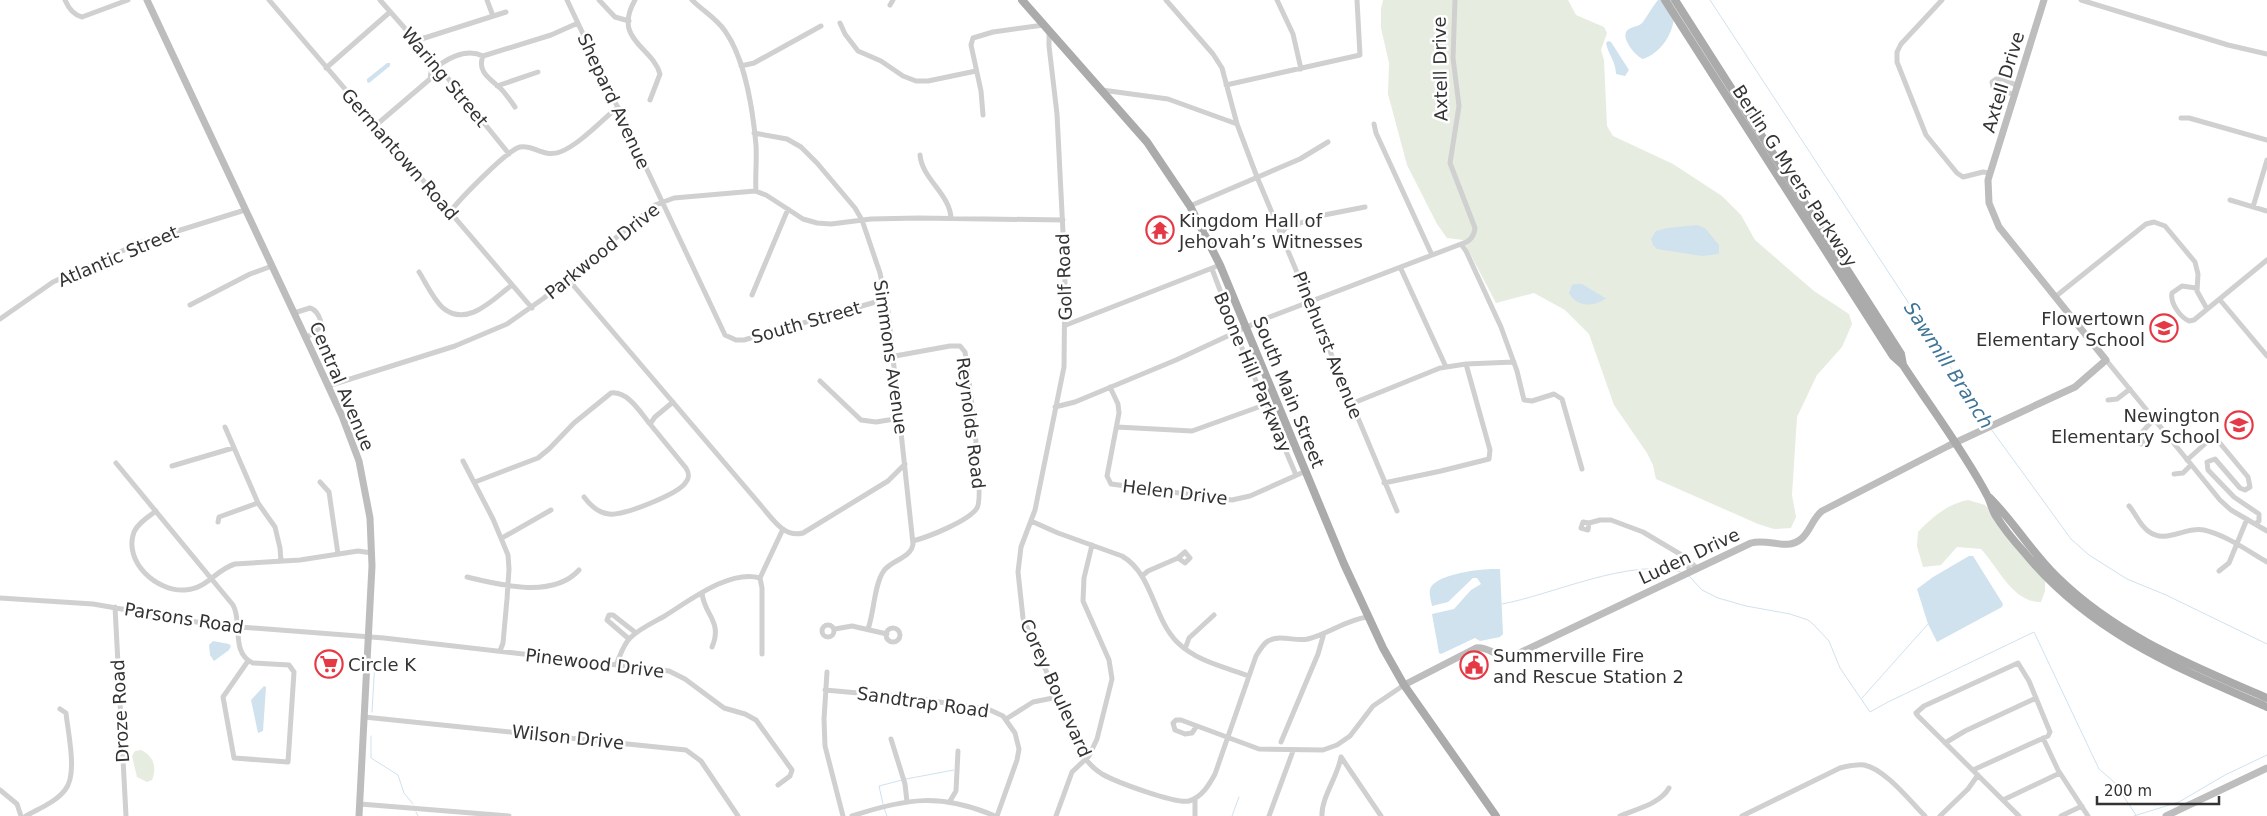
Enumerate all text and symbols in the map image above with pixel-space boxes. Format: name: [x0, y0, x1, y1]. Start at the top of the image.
street label: Axtell Drive: [1429, 16, 1451, 122]
street label: Waring Street: [397, 23, 493, 131]
street label: Axtell Drive: [1978, 29, 2028, 135]
street label: Shepard Avenue: [573, 30, 655, 172]
street label: Berlin G Myers Parkway: [1728, 81, 1862, 271]
street label: Germantown Road: [337, 84, 463, 224]
street label: Parkwood Drive: [541, 199, 663, 303]
place label: Kingdom Hall of Jehovah’s Witnesses: [1178, 210, 1363, 252]
temple icon: Kingdom Hall of Jehovah’s Witnesses: [1145, 215, 1175, 245]
street label: Atlantic Street: [55, 221, 181, 291]
street label: Golf Road: [1052, 233, 1076, 321]
street label: Pinehurst Avenue: [1289, 268, 1367, 422]
street label: Simmons Avenue: [870, 278, 912, 436]
street label: Boone Hill Parkway: [1210, 289, 1296, 456]
street label: South Street: [749, 296, 863, 348]
water label: Sawmill Branch: [1900, 298, 1998, 432]
place label: Flowertown Elementary School: [1976, 308, 2145, 350]
street label: South Main Street: [1249, 313, 1329, 471]
school or university icon: Flowertown Elementary School: [2149, 313, 2179, 343]
street label: Central Avenue: [305, 318, 379, 454]
street label: Reynolds Road: [953, 356, 989, 490]
place label: Newington Elementary School: [2051, 405, 2220, 447]
school or university icon: Newington Elementary School: [2224, 410, 2254, 440]
street label: Helen Drive: [1121, 475, 1229, 509]
street label: Luden Drive: [1635, 524, 1743, 588]
street label: Parsons Road: [123, 598, 245, 638]
street label: Corey Boulevard: [1016, 616, 1096, 760]
street label: Pinewood Drive: [524, 644, 666, 682]
place label: Summerville Fire and Rescue Station 2: [1493, 645, 1684, 687]
supermarket icon: Circle K: [314, 649, 344, 679]
public building icon: Summerville Fire and Rescue Station 2: [1459, 650, 1489, 680]
place label: Circle K: [348, 654, 417, 675]
street label: Droze Road: [107, 659, 133, 763]
street label: Sandtrap Road: [856, 682, 990, 722]
street label: Wilson Drive: [511, 721, 625, 753]
scale bar: [2097, 774, 2220, 806]
text: 200 m: [2104, 782, 2152, 800]

